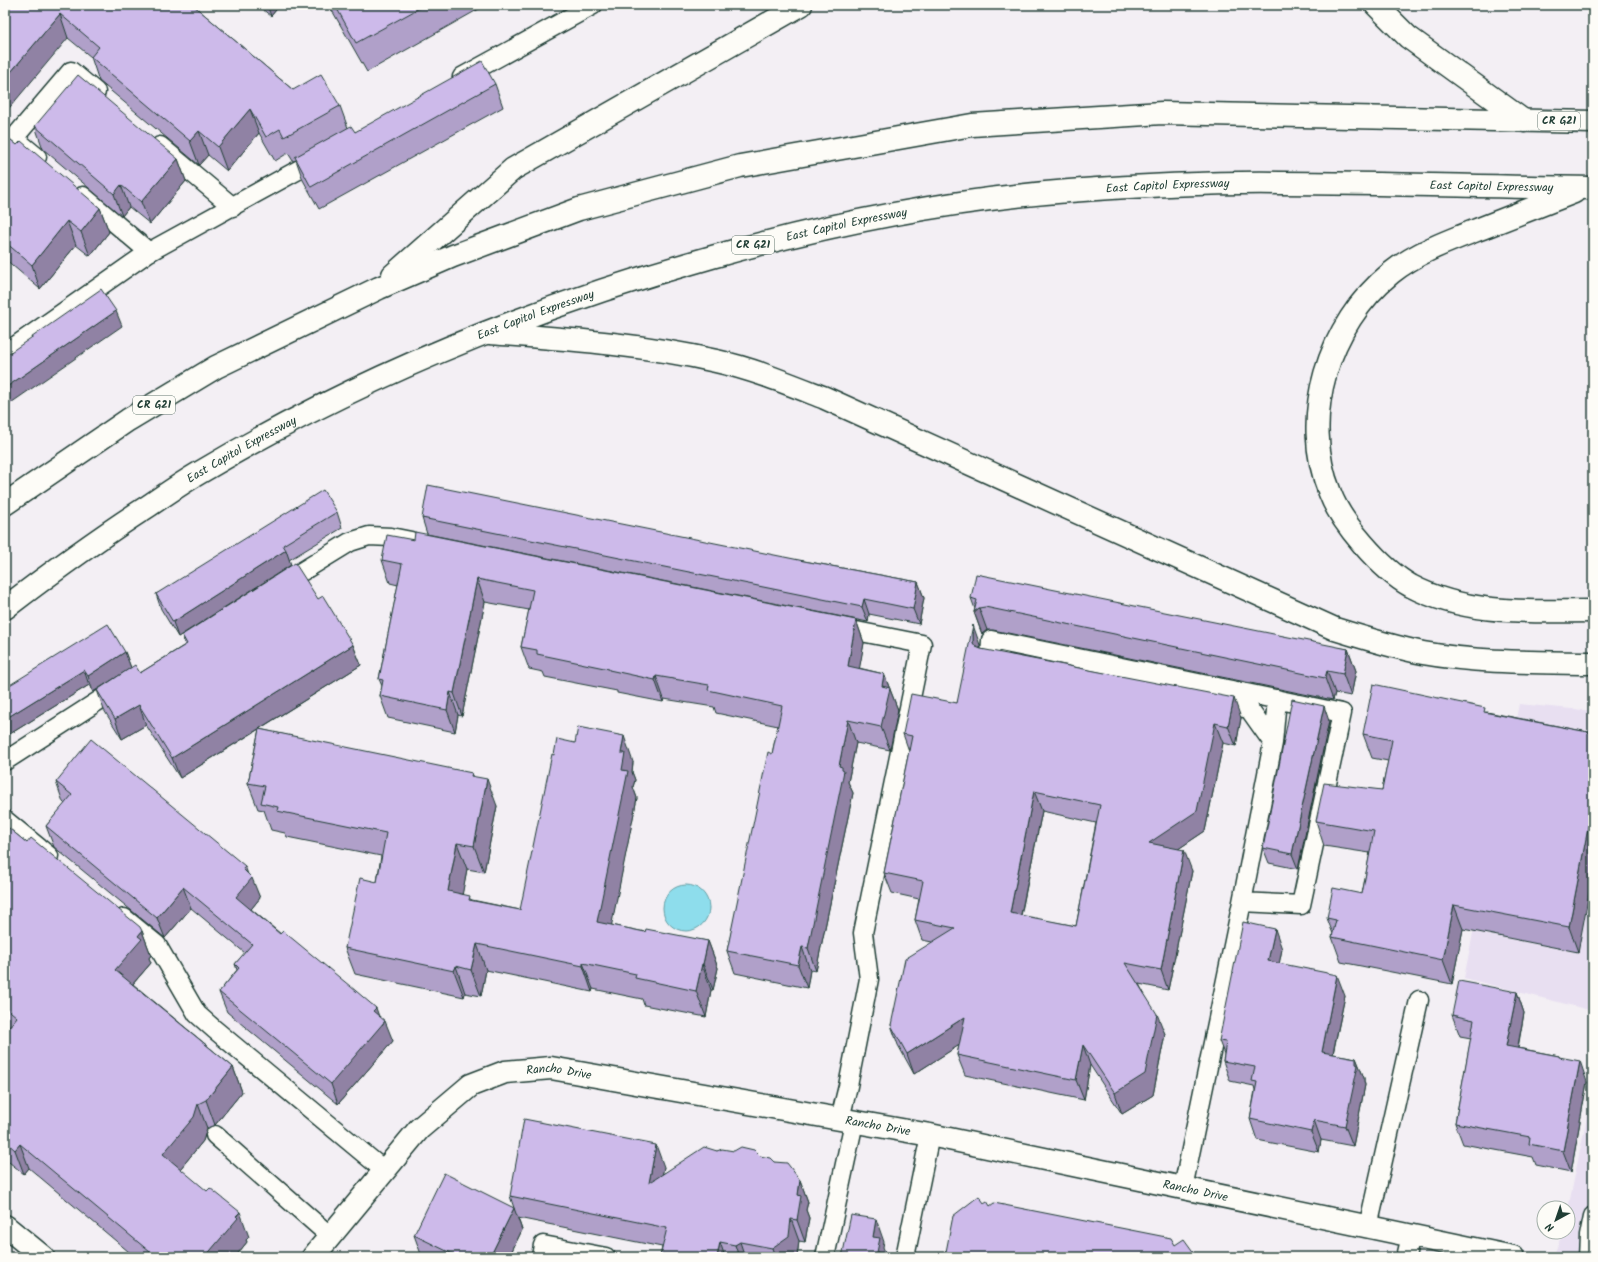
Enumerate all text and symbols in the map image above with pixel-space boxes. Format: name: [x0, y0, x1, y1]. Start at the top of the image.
road number: CR G21: [1538, 112, 1580, 130]
street label: East Capitol Expressway: [1105, 174, 1230, 198]
street label: East Capitol Expressway: [1429, 175, 1554, 197]
street label: East Capitol Expressway: [784, 202, 909, 247]
road number: CR G21: [732, 236, 774, 254]
street label: East Capitol Expressway: [474, 284, 597, 345]
road number: CR G21: [133, 396, 175, 414]
street label: East Capitol Expressway: [183, 411, 300, 488]
street label: Rancho Drive: [525, 1059, 594, 1085]
street label: Rancho Drive: [844, 1111, 913, 1141]
street label: Rancho Drive: [1161, 1174, 1230, 1207]
north arrow: [1536, 1200, 1576, 1240]
text: N: [1542, 1218, 1559, 1236]

